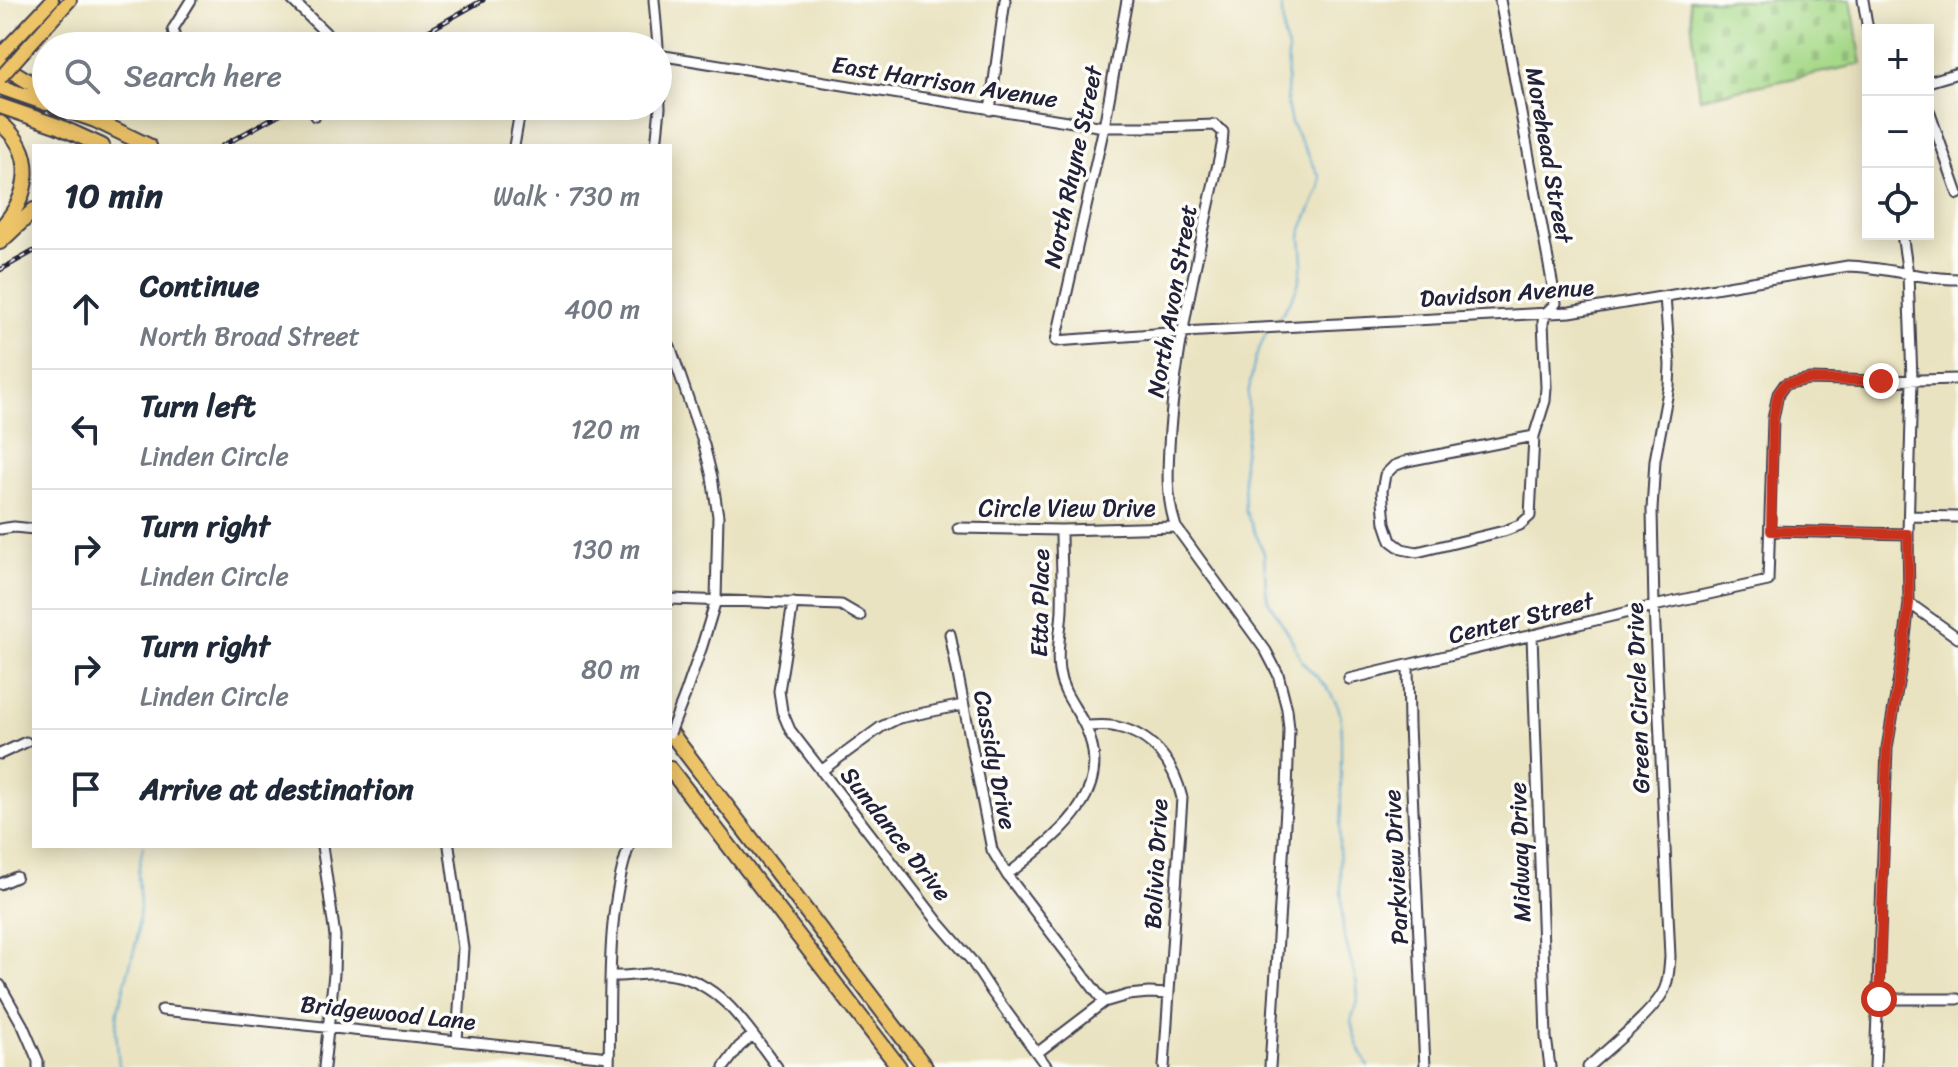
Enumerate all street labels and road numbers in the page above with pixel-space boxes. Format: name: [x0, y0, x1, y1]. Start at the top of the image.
street label: East Harrison Avenue: [829, 43, 1061, 121]
street label: North Rhyne Street: [1031, 61, 1115, 272]
street label: Morehead Street: [1513, 64, 1585, 248]
street label: North Avon Street: [1134, 201, 1210, 401]
street label: Davidson Avenue: [1419, 266, 1596, 320]
street label: Circle View Drive: [979, 487, 1156, 529]
street label: Etta Place: [1018, 548, 1062, 658]
street label: Center Street: [1444, 579, 1599, 656]
street label: Green Circle Drive: [1614, 601, 1662, 794]
street label: Cassidy Drive: [961, 687, 1029, 833]
street label: Sundance Drive: [829, 757, 963, 911]
street label: Midway Drive: [1497, 781, 1543, 923]
street label: Parkview Drive: [1371, 788, 1421, 946]
street label: Bolivia Drive: [1132, 797, 1180, 930]
street label: Bridgewood Lane: [298, 983, 478, 1043]

